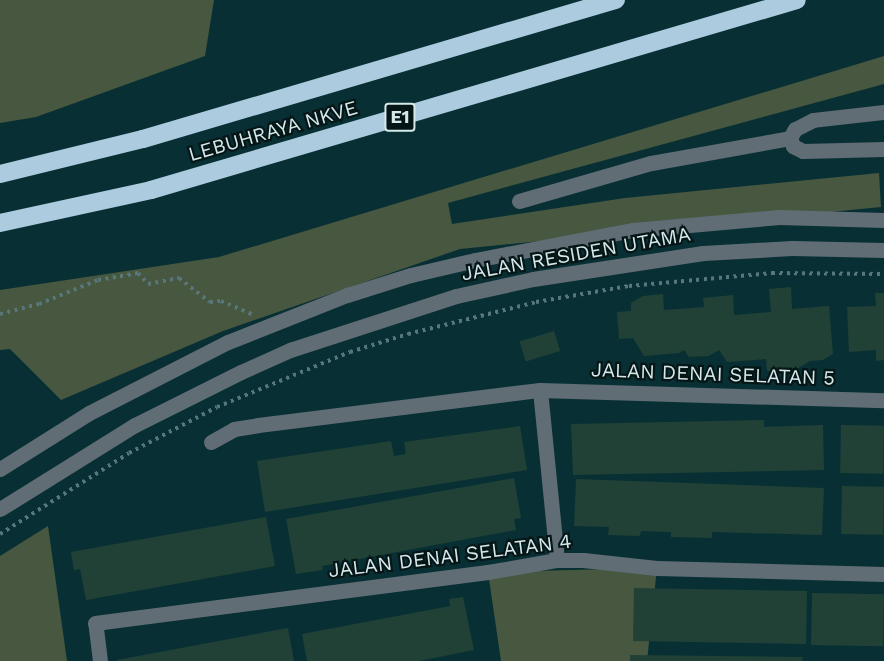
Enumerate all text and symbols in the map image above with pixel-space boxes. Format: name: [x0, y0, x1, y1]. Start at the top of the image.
street label: LEBUHRAYA NKVE: [185, 95, 361, 167]
road number: E1: [384, 102, 416, 132]
street label: JALAN RESIDEN UTAMA: [460, 222, 692, 286]
street label: JALAN DENAI SELATAN 5: [591, 358, 835, 390]
street label: JALAN DENAI SELATAN 4: [327, 529, 573, 583]

